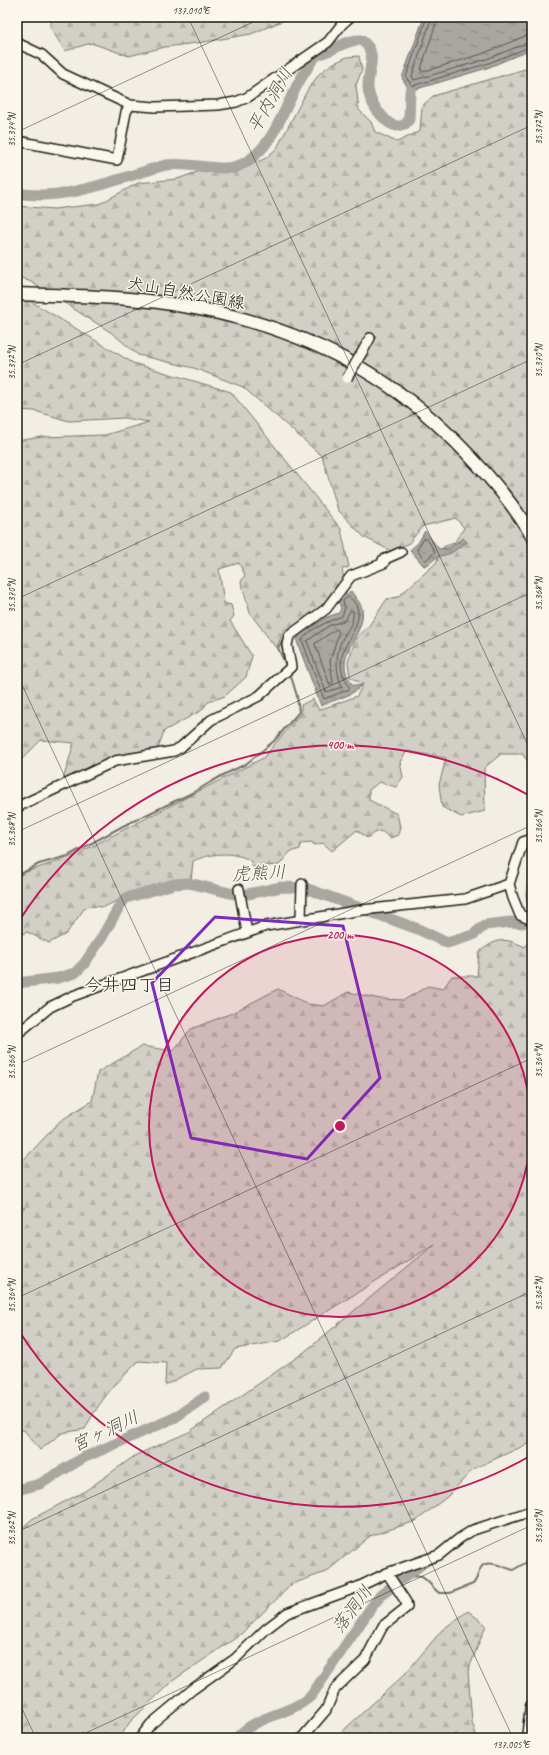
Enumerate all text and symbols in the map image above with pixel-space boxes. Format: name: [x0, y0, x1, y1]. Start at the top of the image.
text: 137.010°E: [172, 4, 211, 17]
water label: 平内洞川: [242, 63, 298, 137]
text: 35.372°N: [532, 109, 545, 145]
text: 35.374°N: [5, 111, 18, 147]
street label: 犬山自然公園線: [126, 272, 246, 314]
text: 35.370°N: [532, 342, 545, 378]
text: 35.372°N: [5, 344, 18, 380]
text: 35.368°N: [532, 575, 545, 611]
text: 35.370°N: [5, 577, 18, 613]
text: 400 m: [327, 737, 354, 753]
text: 35.366°N: [532, 808, 545, 844]
text: 35.368°N: [5, 811, 18, 847]
water label: 虎熊川: [231, 861, 287, 885]
text: 200 m: [327, 927, 354, 943]
district label: 今井四丁目: [84, 974, 174, 996]
text: 35.364°N: [532, 1042, 545, 1078]
text: 35.366°N: [5, 1044, 18, 1080]
centre of rings: [333, 1119, 347, 1133]
text: 35.362°N: [532, 1275, 545, 1311]
text: 35.364°N: [5, 1277, 18, 1313]
water label: 宮ヶ洞川: [68, 1406, 142, 1456]
text: 35.360°N: [532, 1508, 545, 1544]
text: 35.362°N: [5, 1510, 18, 1546]
water label: 落洞川: [327, 1581, 377, 1637]
text: 137.005°E: [492, 1738, 531, 1751]

